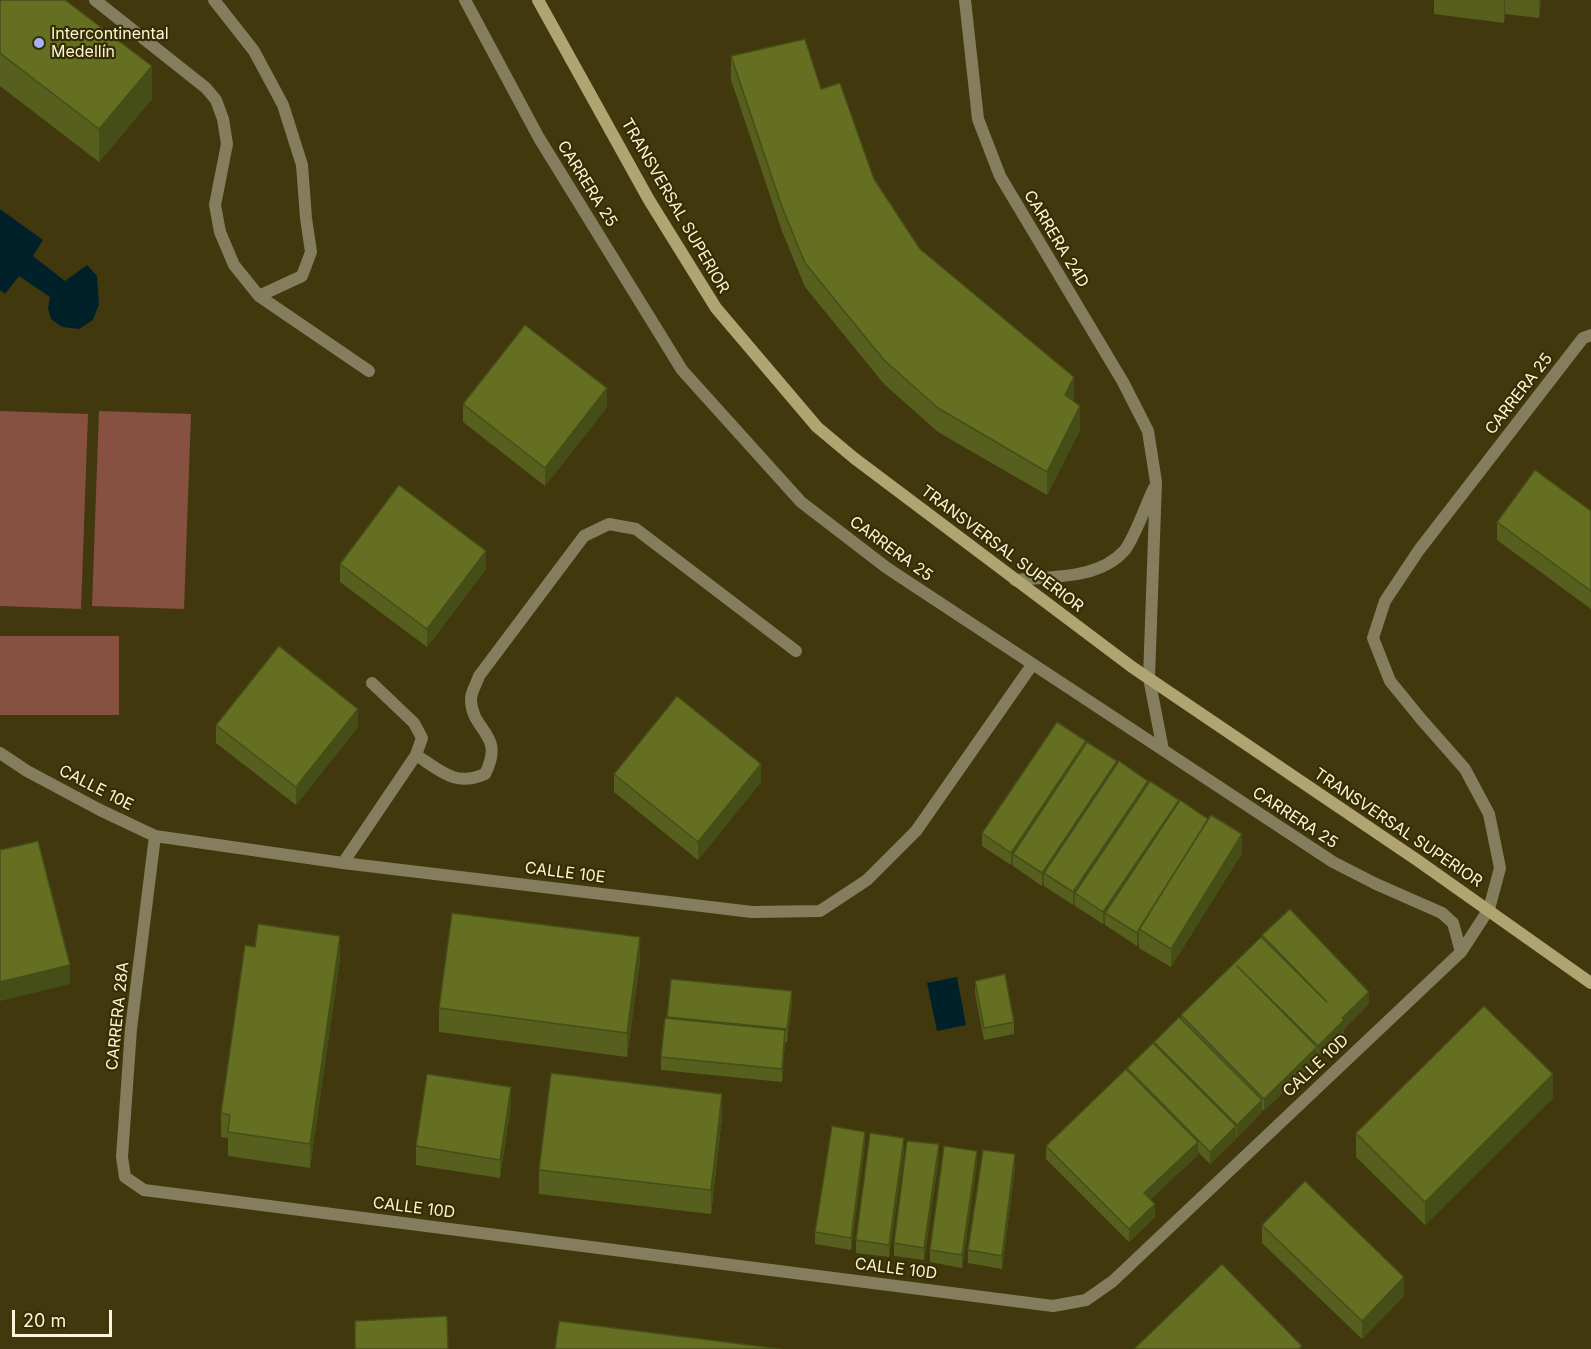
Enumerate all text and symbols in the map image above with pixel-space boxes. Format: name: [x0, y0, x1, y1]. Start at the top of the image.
place label: Intercontinental Medellín: [51, 24, 169, 62]
marker: Intercontinental Medellín: [32, 36, 46, 50]
street label: TRANSVERSAL SUPERIOR: [617, 115, 733, 297]
street label: CARRERA 25: [553, 137, 621, 231]
street label: CARRERA 24D: [1019, 187, 1093, 291]
street label: CARRERA 25: [1481, 349, 1557, 439]
street label: TRANSVERSAL SUPERIOR: [917, 481, 1087, 617]
street label: CARRERA 25: [846, 512, 936, 586]
street label: CALLE 10E: [56, 761, 136, 815]
street label: TRANSVERSAL SUPERIOR: [1310, 764, 1486, 892]
street label: CARRERA 25: [1249, 783, 1341, 853]
street label: CALLE 10E: [524, 859, 606, 887]
street label: CARRERA 28A: [103, 961, 133, 1071]
street label: CALLE 10D: [1279, 1031, 1353, 1101]
street label: CALLE 10D: [372, 1193, 456, 1223]
street label: CALLE 10D: [854, 1254, 938, 1284]
scale bar: [15, 1298, 116, 1336]
text: 20 m: [23, 1310, 66, 1331]

